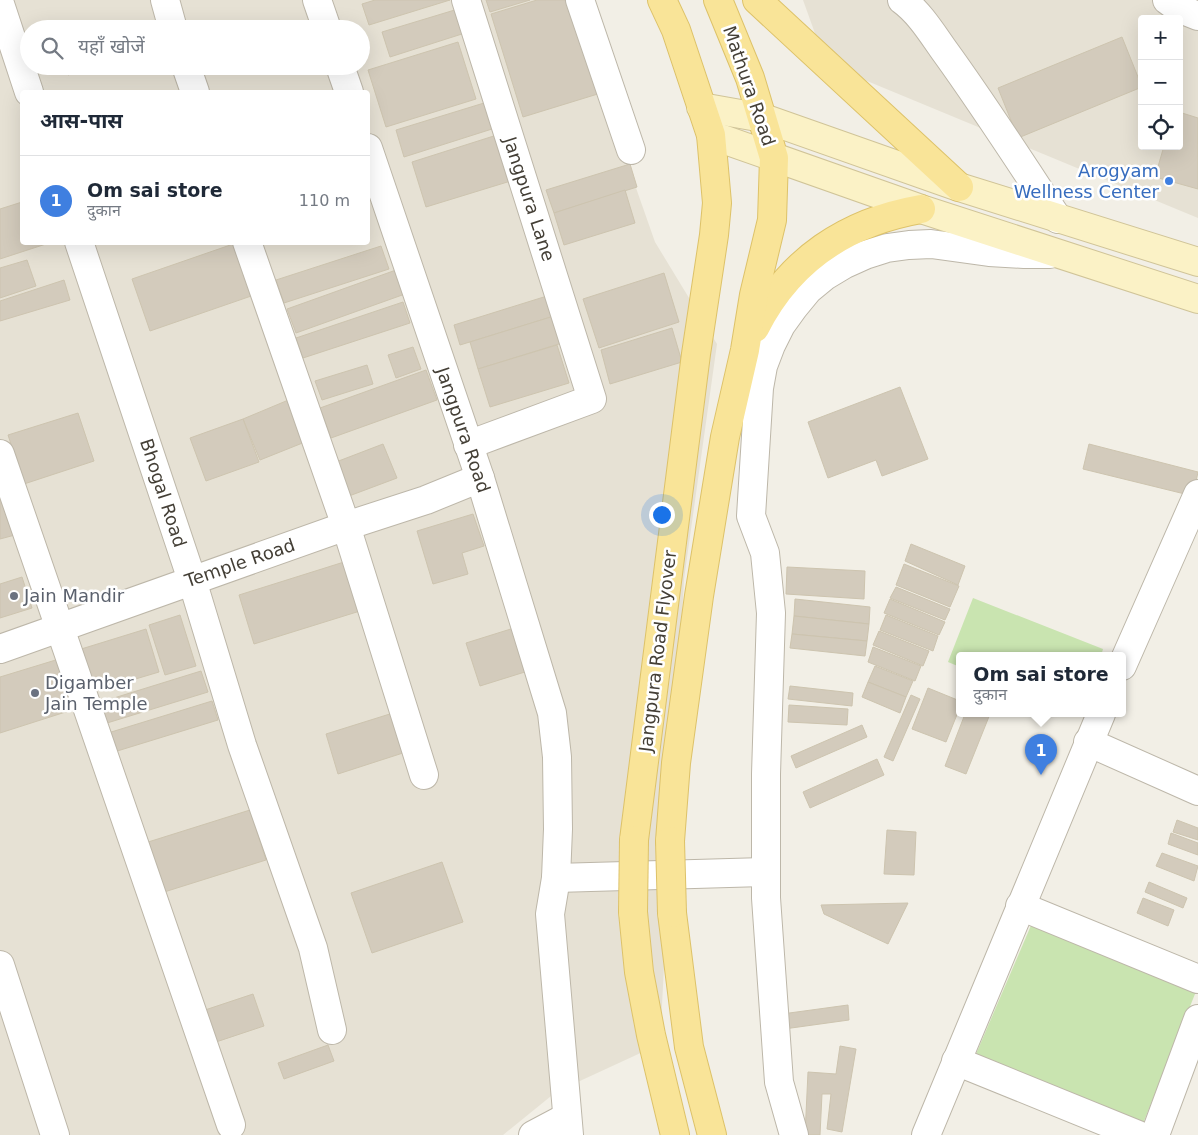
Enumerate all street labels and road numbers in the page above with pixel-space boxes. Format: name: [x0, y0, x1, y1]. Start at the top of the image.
street label: Mathura Road: [719, 23, 780, 149]
street label: Jangpura Lane: [499, 133, 560, 264]
street label: Jangpura Road: [432, 363, 495, 495]
street label: Bhogal Road: [136, 436, 191, 550]
street label: Temple Road: [181, 534, 298, 591]
street label: Jangpura Road Flyover: [635, 548, 680, 754]

